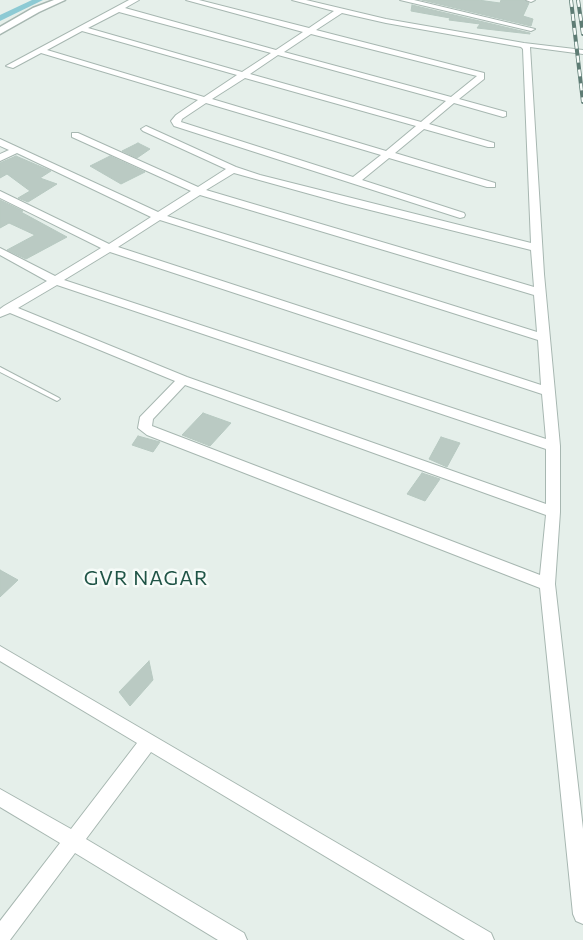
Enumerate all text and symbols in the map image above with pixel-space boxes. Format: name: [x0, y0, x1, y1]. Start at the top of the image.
district label: GVR NAGAR: [83, 566, 209, 590]

